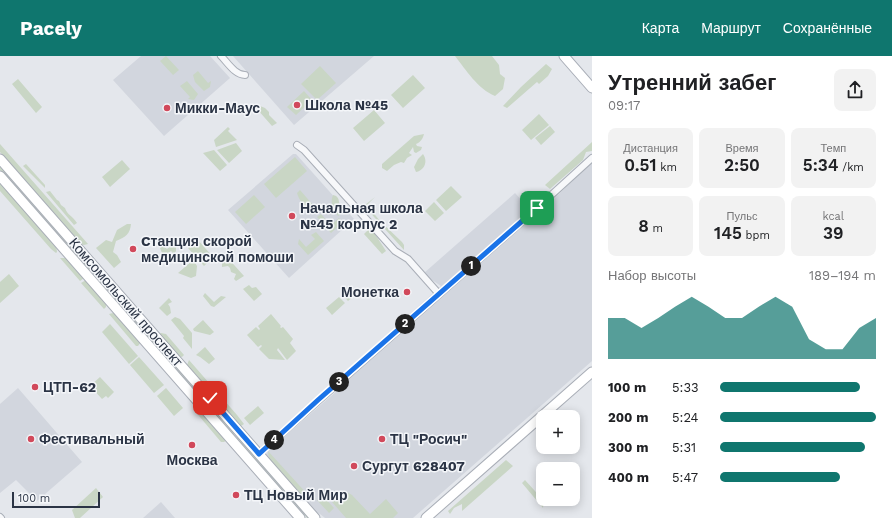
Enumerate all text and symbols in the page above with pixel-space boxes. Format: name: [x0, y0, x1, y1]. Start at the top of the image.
text: Pacely: [20, 17, 82, 40]
text: Карта: [642, 20, 679, 36]
text: Маршрут: [701, 20, 761, 36]
text: Сохранённые: [783, 20, 872, 36]
button: share: [834, 69, 876, 111]
text: Утренний забег: [608, 70, 776, 95]
place label: Школа №45: [305, 97, 388, 113]
text: 09:17: [608, 98, 640, 113]
place label: Микки-Маус: [175, 100, 260, 116]
marker: Школа №45: [292, 100, 302, 110]
marker: Микки-Маус: [162, 103, 172, 113]
text: Дистанция: [623, 142, 678, 155]
text: Время: [725, 142, 759, 155]
text: Темп: [820, 142, 846, 155]
text: 0.51: [624, 155, 657, 175]
text: 2:50: [724, 155, 760, 175]
text: 5:34: [803, 155, 839, 175]
text: km: [657, 161, 677, 174]
text: /km: [839, 161, 864, 174]
pin: [520, 191, 554, 225]
icon: arrive: [526, 197, 548, 219]
place label: Начальная школа №45 корпус 2: [300, 200, 423, 232]
text: Пульс: [727, 210, 757, 223]
text: kcal: [822, 210, 844, 223]
marker: Начальная школа №45 корпус 2: [287, 211, 297, 221]
text: 8: [638, 216, 649, 236]
text: m: [649, 222, 663, 235]
text: 145: [714, 223, 742, 243]
text: 39: [823, 223, 844, 243]
text: bpm: [742, 229, 770, 242]
place label: Cтанция скорой медицинской помоши: [141, 233, 294, 265]
street label: Комсомольский проспект: [66, 235, 186, 370]
marker: Cтанция скорой медицинской помоши: [128, 244, 138, 254]
pin: 1: [461, 256, 481, 276]
text: 1: [469, 259, 473, 272]
text: Набор высоты: [608, 268, 696, 283]
text: 189–194 m: [809, 268, 876, 283]
place label: Монетка: [341, 284, 399, 300]
marker: Монетка: [402, 287, 412, 297]
pin: 2: [395, 314, 415, 334]
text: 2: [402, 317, 408, 330]
pin: 3: [329, 372, 349, 392]
text: 3: [336, 375, 342, 388]
place label: ЦТП-62: [43, 379, 96, 395]
text: 100 m: [608, 380, 646, 395]
text: 5:33: [672, 380, 699, 395]
pin: [193, 381, 227, 415]
marker: ЦТП-62: [30, 382, 40, 392]
icon: check: [199, 387, 221, 409]
map controls: [536, 410, 580, 506]
button: +: [536, 410, 580, 454]
text: 200 m: [608, 410, 648, 425]
text: 5:24: [672, 410, 699, 425]
pin: 4: [264, 430, 284, 450]
place label: Фестивальный: [39, 431, 145, 447]
place label: ТЦ "Росич": [390, 431, 467, 447]
text: 4: [270, 433, 278, 446]
marker: Фестивальный: [26, 434, 36, 444]
marker: ТЦ "Росич": [377, 434, 387, 444]
marker: Москва: [187, 440, 197, 450]
text: 300 m: [608, 440, 648, 455]
text: 5:31: [672, 440, 696, 455]
place label: Москва: [166, 452, 218, 468]
place label: Сургут 628407: [362, 458, 465, 474]
marker: Сургут 628407: [349, 461, 359, 471]
button: −: [536, 462, 580, 506]
text: 400 m: [608, 470, 649, 485]
text: 5:47: [672, 470, 698, 485]
place label: ТЦ Новый Мир: [244, 487, 347, 503]
scale bar: [12, 490, 100, 509]
marker: ТЦ Новый Мир: [231, 490, 241, 500]
text: 100 m: [18, 492, 50, 505]

